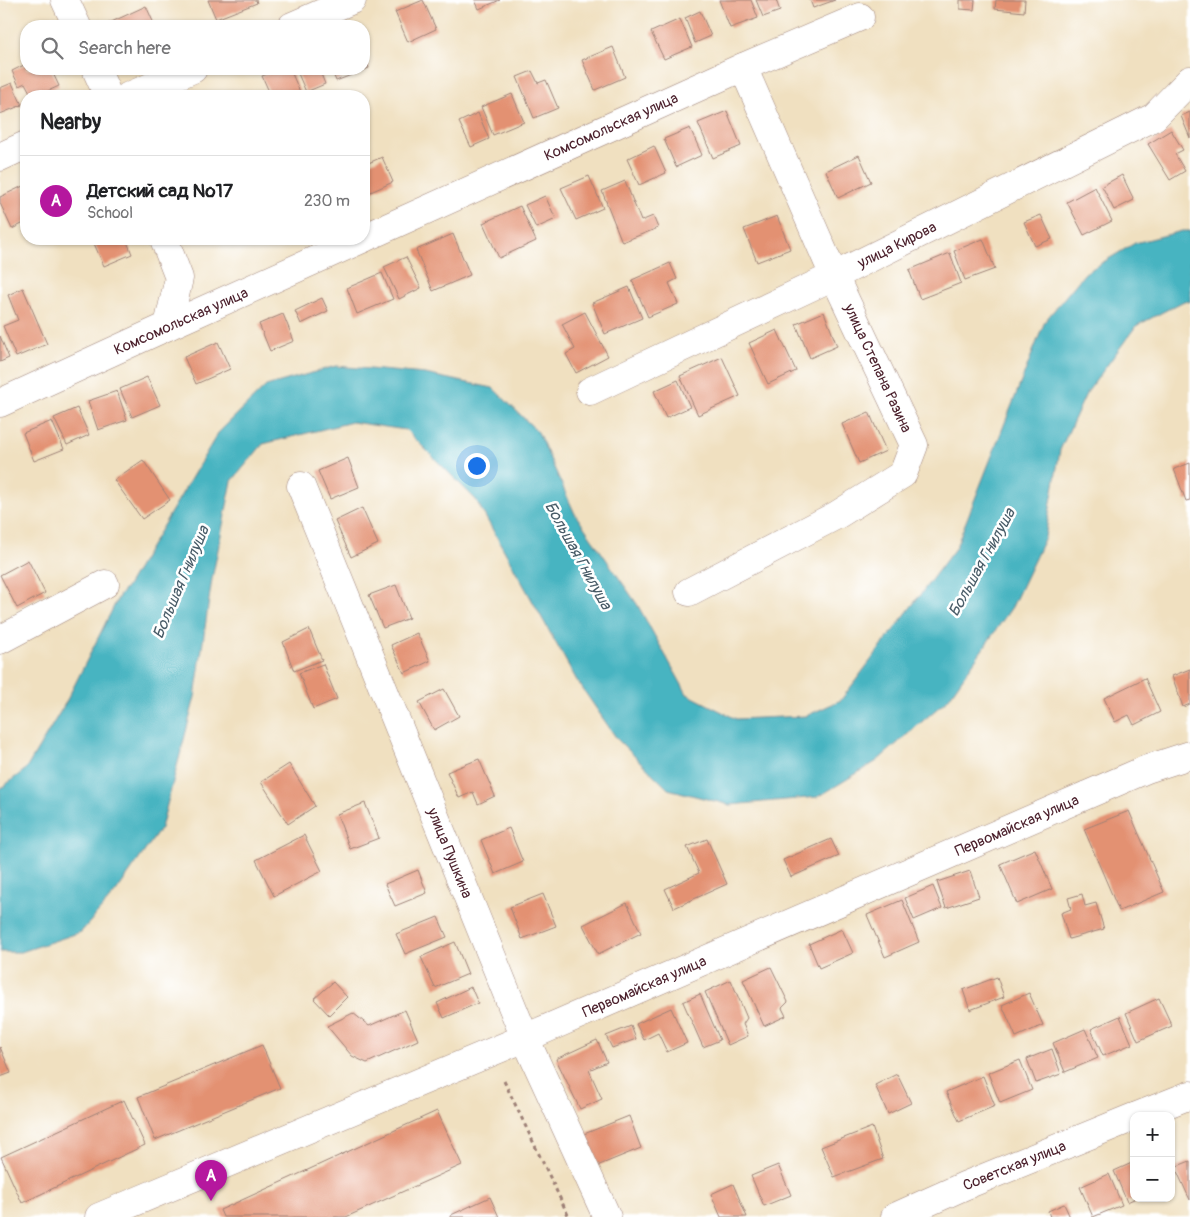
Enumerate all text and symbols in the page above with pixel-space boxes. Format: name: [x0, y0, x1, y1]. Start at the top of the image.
search box: [20, 20, 370, 75]
icon: search: [38, 34, 66, 62]
text: Search here: [78, 36, 171, 60]
street label: Комсомольская улица: [541, 89, 681, 165]
text: Nearby: [40, 109, 101, 136]
text: Детский сад №17: [87, 179, 233, 203]
text: A: [51, 191, 61, 211]
text: 230 m: [304, 191, 350, 211]
text: School: [87, 203, 133, 223]
street label: улица Кирова: [854, 218, 940, 273]
street label: Комсомольская улица: [111, 283, 251, 360]
street label: улица Степана Разина: [839, 300, 916, 436]
your location: [464, 453, 490, 479]
water label: Большая Гнилуша: [540, 498, 617, 614]
water label: Большая Гнилуша: [944, 504, 1021, 620]
water label: Большая Гнилуша: [148, 522, 214, 642]
street label: Первомайская улица: [952, 791, 1082, 861]
street label: улица Пушкина: [422, 804, 476, 901]
street label: Первомайская улица: [580, 952, 709, 1022]
map controls: [1130, 1112, 1175, 1202]
button: +: [1130, 1112, 1175, 1157]
street label: Советская улица: [960, 1137, 1069, 1195]
button: −: [1130, 1157, 1175, 1202]
pin: A: [195, 1160, 227, 1201]

